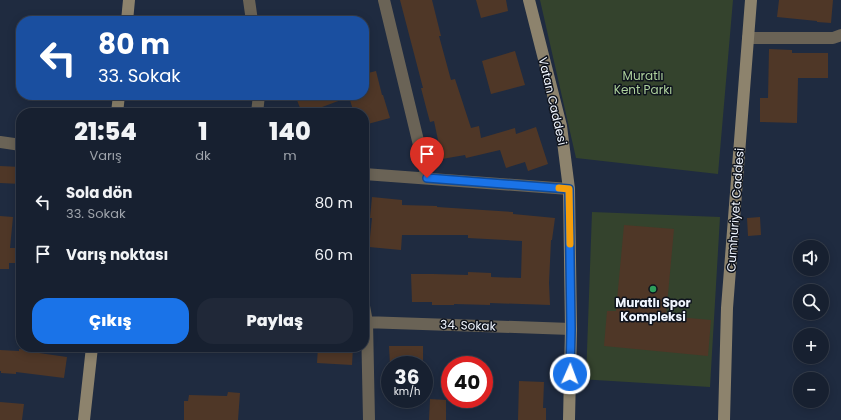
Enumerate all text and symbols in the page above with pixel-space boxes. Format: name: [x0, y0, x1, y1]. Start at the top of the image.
text: 80 m: [98, 25, 170, 64]
icon: left: [32, 32, 84, 84]
street label: Vatan Caddesi: [535, 55, 571, 147]
text: 33. Sokak: [98, 63, 181, 88]
park label: Muratlı Kent Parkı: [614, 67, 672, 98]
text: 21:54: [74, 115, 137, 148]
text: 1: [198, 115, 208, 148]
text: 140: [269, 115, 311, 148]
pin: [410, 137, 444, 178]
icon: arrive: [416, 143, 438, 165]
text: Varış: [89, 146, 122, 165]
text: dk: [195, 146, 211, 165]
text: m: [283, 146, 297, 165]
street label: Cumhuriyet Caddesi: [722, 147, 748, 273]
text: Sola dön: [66, 182, 132, 203]
icon: left: [32, 191, 54, 213]
text: 80 m: [315, 192, 353, 213]
text: 33. Sokak: [66, 204, 126, 223]
map controls: [793, 240, 829, 408]
button: sound: [793, 240, 829, 276]
icon: arrive: [32, 243, 54, 265]
text: Varış noktası: [66, 244, 168, 265]
text: 60 m: [315, 244, 353, 265]
marker: Muratlı Spor Kompleksi: [648, 284, 658, 294]
button: search: [793, 284, 829, 320]
place label: Muratlı Spor Kompleksi: [615, 294, 691, 325]
button: Çıkış: [32, 298, 189, 344]
button: Paylaş: [197, 298, 353, 344]
street label: 34. Sokak: [440, 316, 497, 334]
button: +: [793, 328, 829, 364]
position arrow: [549, 353, 591, 395]
speed limit sign: 40: [441, 356, 493, 408]
text: 36: [395, 363, 419, 391]
button: −: [793, 372, 829, 408]
text: km/h: [394, 384, 420, 399]

